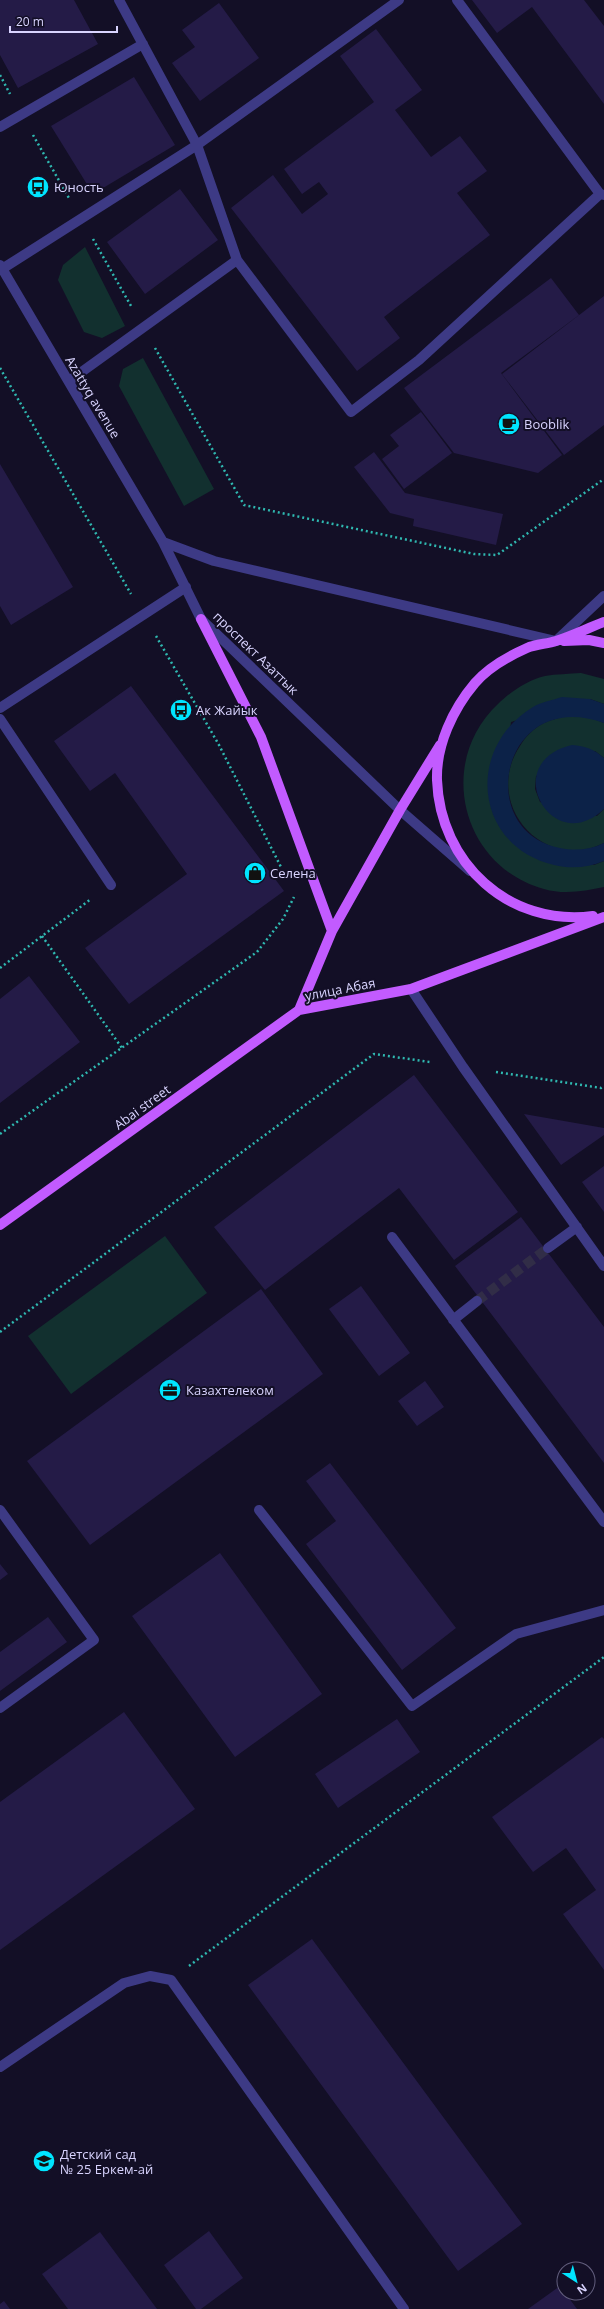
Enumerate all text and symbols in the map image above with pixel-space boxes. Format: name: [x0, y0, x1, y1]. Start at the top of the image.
scale bar: [10, 8, 117, 34]
text: 20 m: [16, 13, 44, 30]
bus stop icon: Юность: [25, 174, 51, 200]
place label: Юность: [54, 178, 104, 196]
street label: Azattyq avenue: [61, 353, 125, 441]
cafe icon: Booblik: [496, 411, 522, 437]
place label: Booblik: [524, 415, 570, 433]
street label: проспект Азаттык: [209, 608, 303, 699]
bus stop icon: Ак Жайык: [168, 697, 194, 723]
place label: Ак Жайык: [196, 701, 258, 719]
shop icon: Селена: [242, 860, 268, 886]
place label: Селена: [270, 864, 316, 882]
street label: улица Абая: [303, 973, 377, 1005]
street label: Abai street: [110, 1080, 174, 1134]
office icon: Казахтелеком: [157, 1377, 183, 1403]
place label: Казахтелеком: [186, 1381, 274, 1399]
place label: Детский сад № 25 Еркем-ай: [60, 2145, 153, 2178]
school or university icon: Детский сад № 25 Еркем-ай: [31, 2148, 57, 2174]
north arrow: [556, 2261, 596, 2301]
text: N: [574, 2281, 590, 2298]

